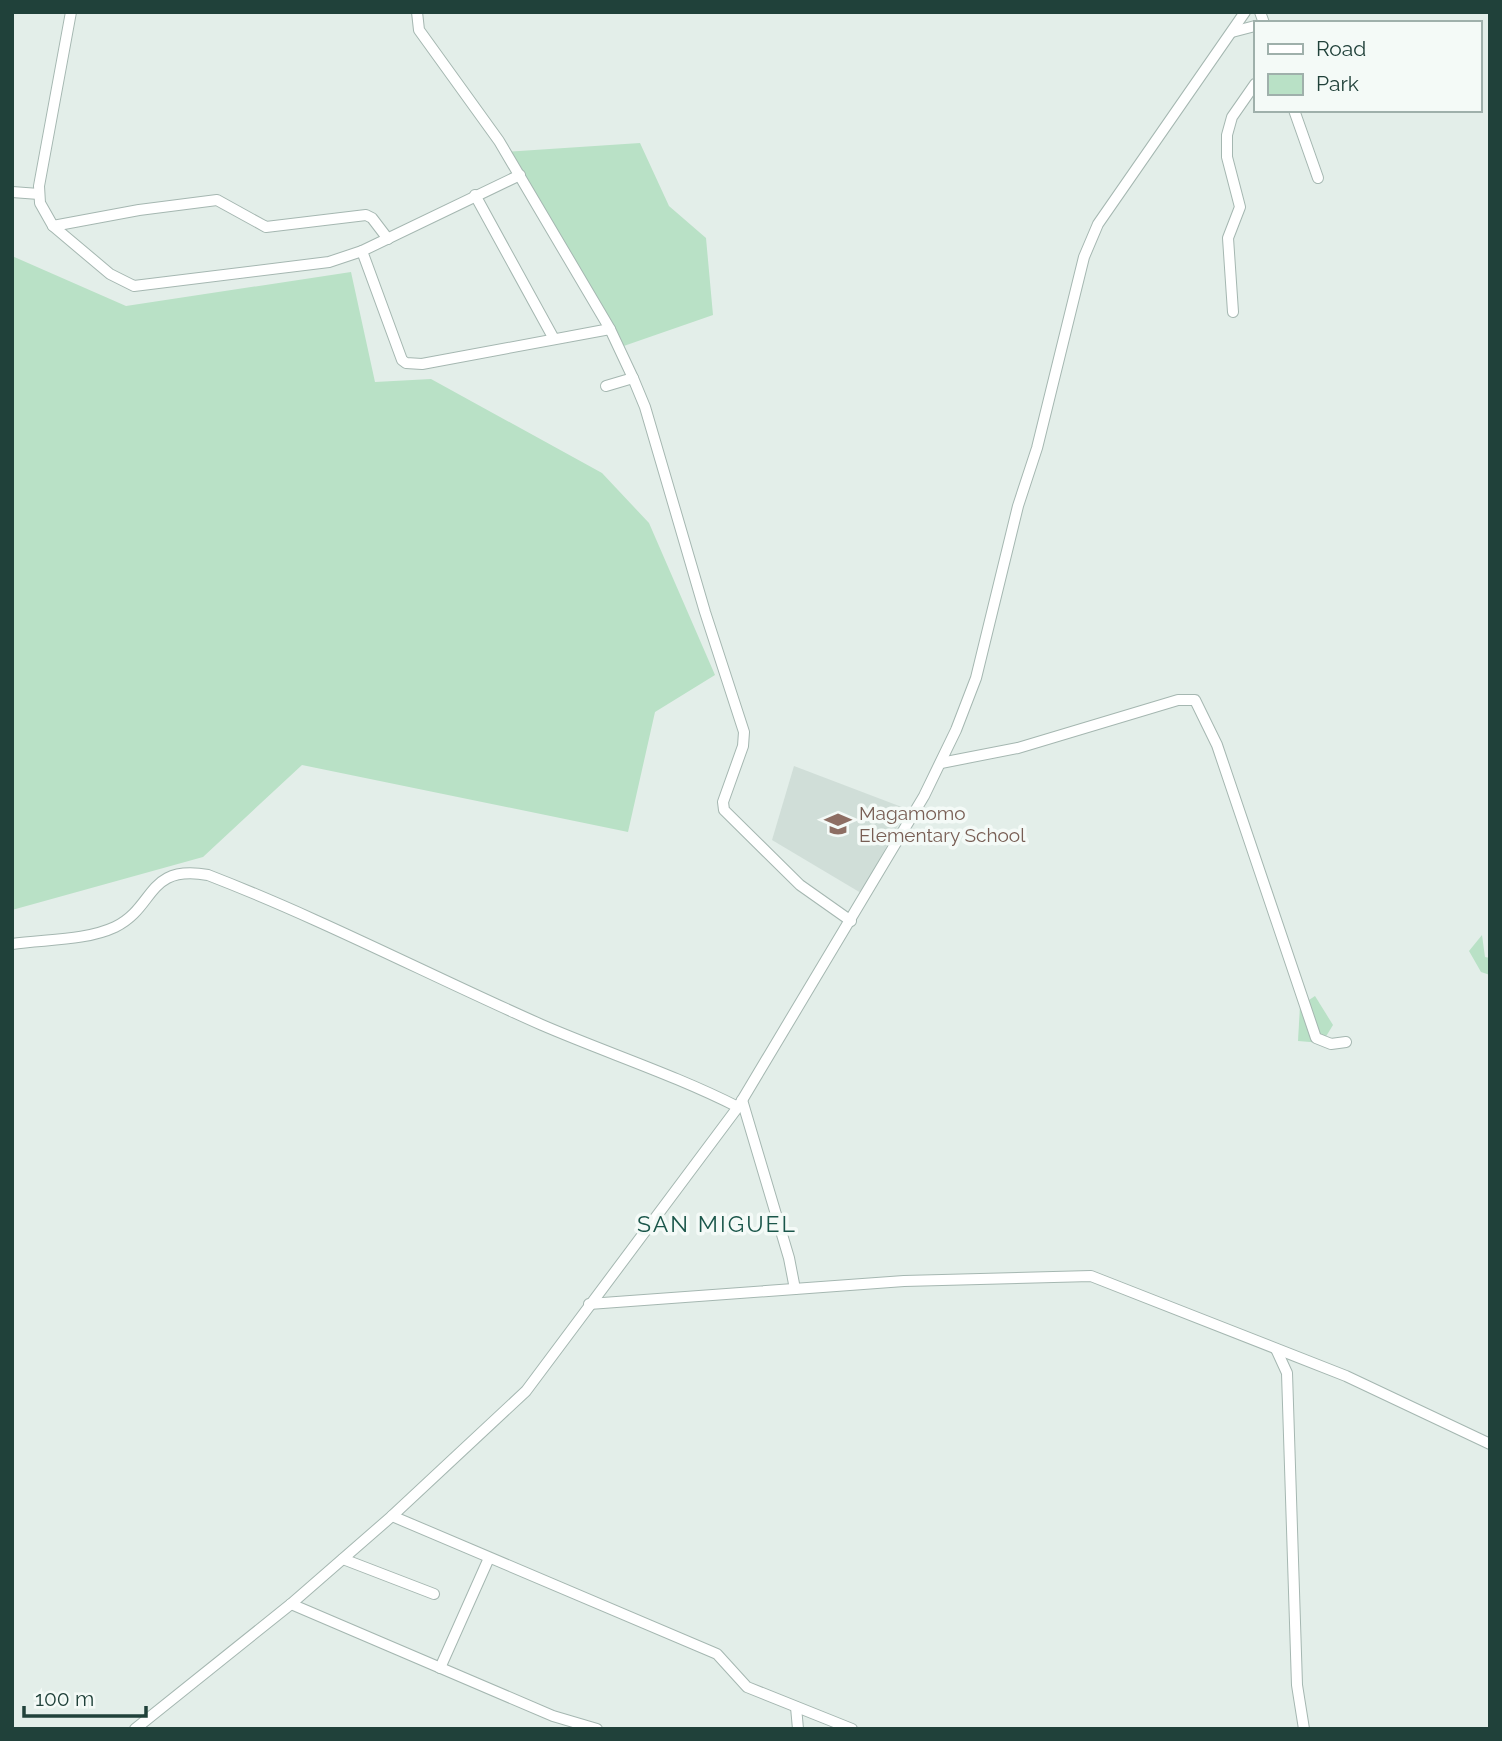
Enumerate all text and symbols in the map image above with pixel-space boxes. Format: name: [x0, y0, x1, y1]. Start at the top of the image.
legend: [1254, 21, 1481, 112]
text: Road: [1316, 36, 1366, 61]
text: Park: [1316, 71, 1359, 96]
place label: Magamomo Elementary School: [859, 802, 1026, 846]
school or university icon: Magamomo Elementary School: [823, 809, 853, 839]
district label: SAN MIGUEL: [637, 1210, 797, 1237]
scale bar: [24, 1674, 147, 1718]
text: 100 m: [35, 1686, 94, 1711]

